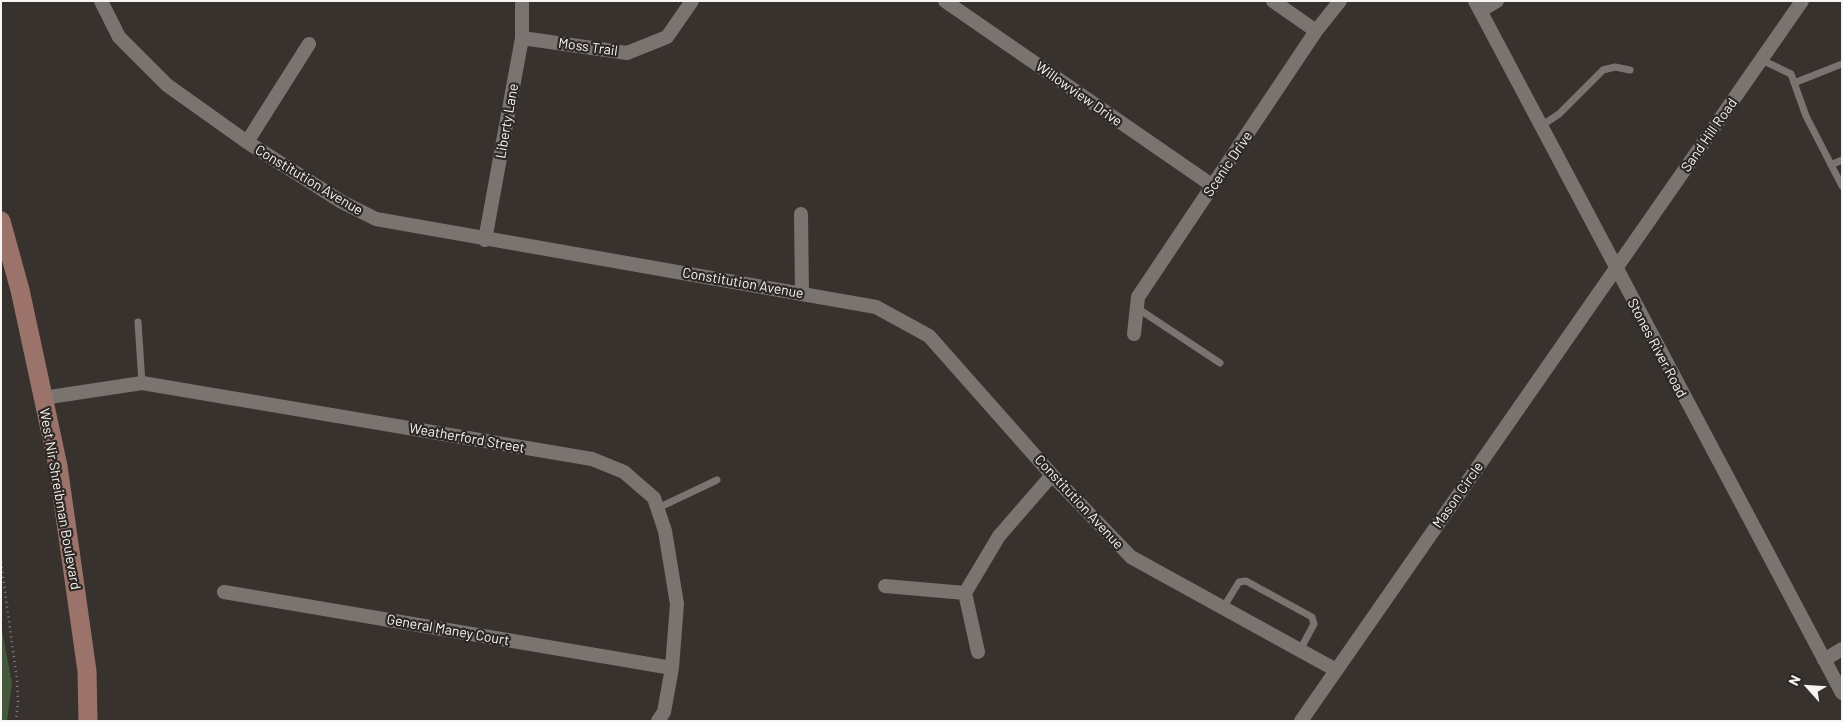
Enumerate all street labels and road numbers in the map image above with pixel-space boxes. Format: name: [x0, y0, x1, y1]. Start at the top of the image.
street label: Moss Trail: [557, 35, 619, 59]
street label: Willowview Drive: [1033, 58, 1125, 130]
street label: Liberty Lane: [492, 82, 522, 160]
street label: Sand Hill Road: [1677, 95, 1741, 175]
street label: Scenic Drive: [1200, 128, 1256, 200]
street label: Constitution Avenue: [252, 141, 366, 219]
street label: Constitution Avenue: [681, 264, 805, 302]
street label: Stones River Road: [1624, 296, 1690, 400]
street label: West Nir Shreibman Boulevard: [36, 407, 84, 591]
street label: Weatherford Street: [408, 420, 526, 456]
street label: Constitution Avenue: [1031, 451, 1127, 553]
street label: Mason Circle: [1429, 459, 1487, 531]
street label: General Maney Court: [385, 611, 511, 649]

